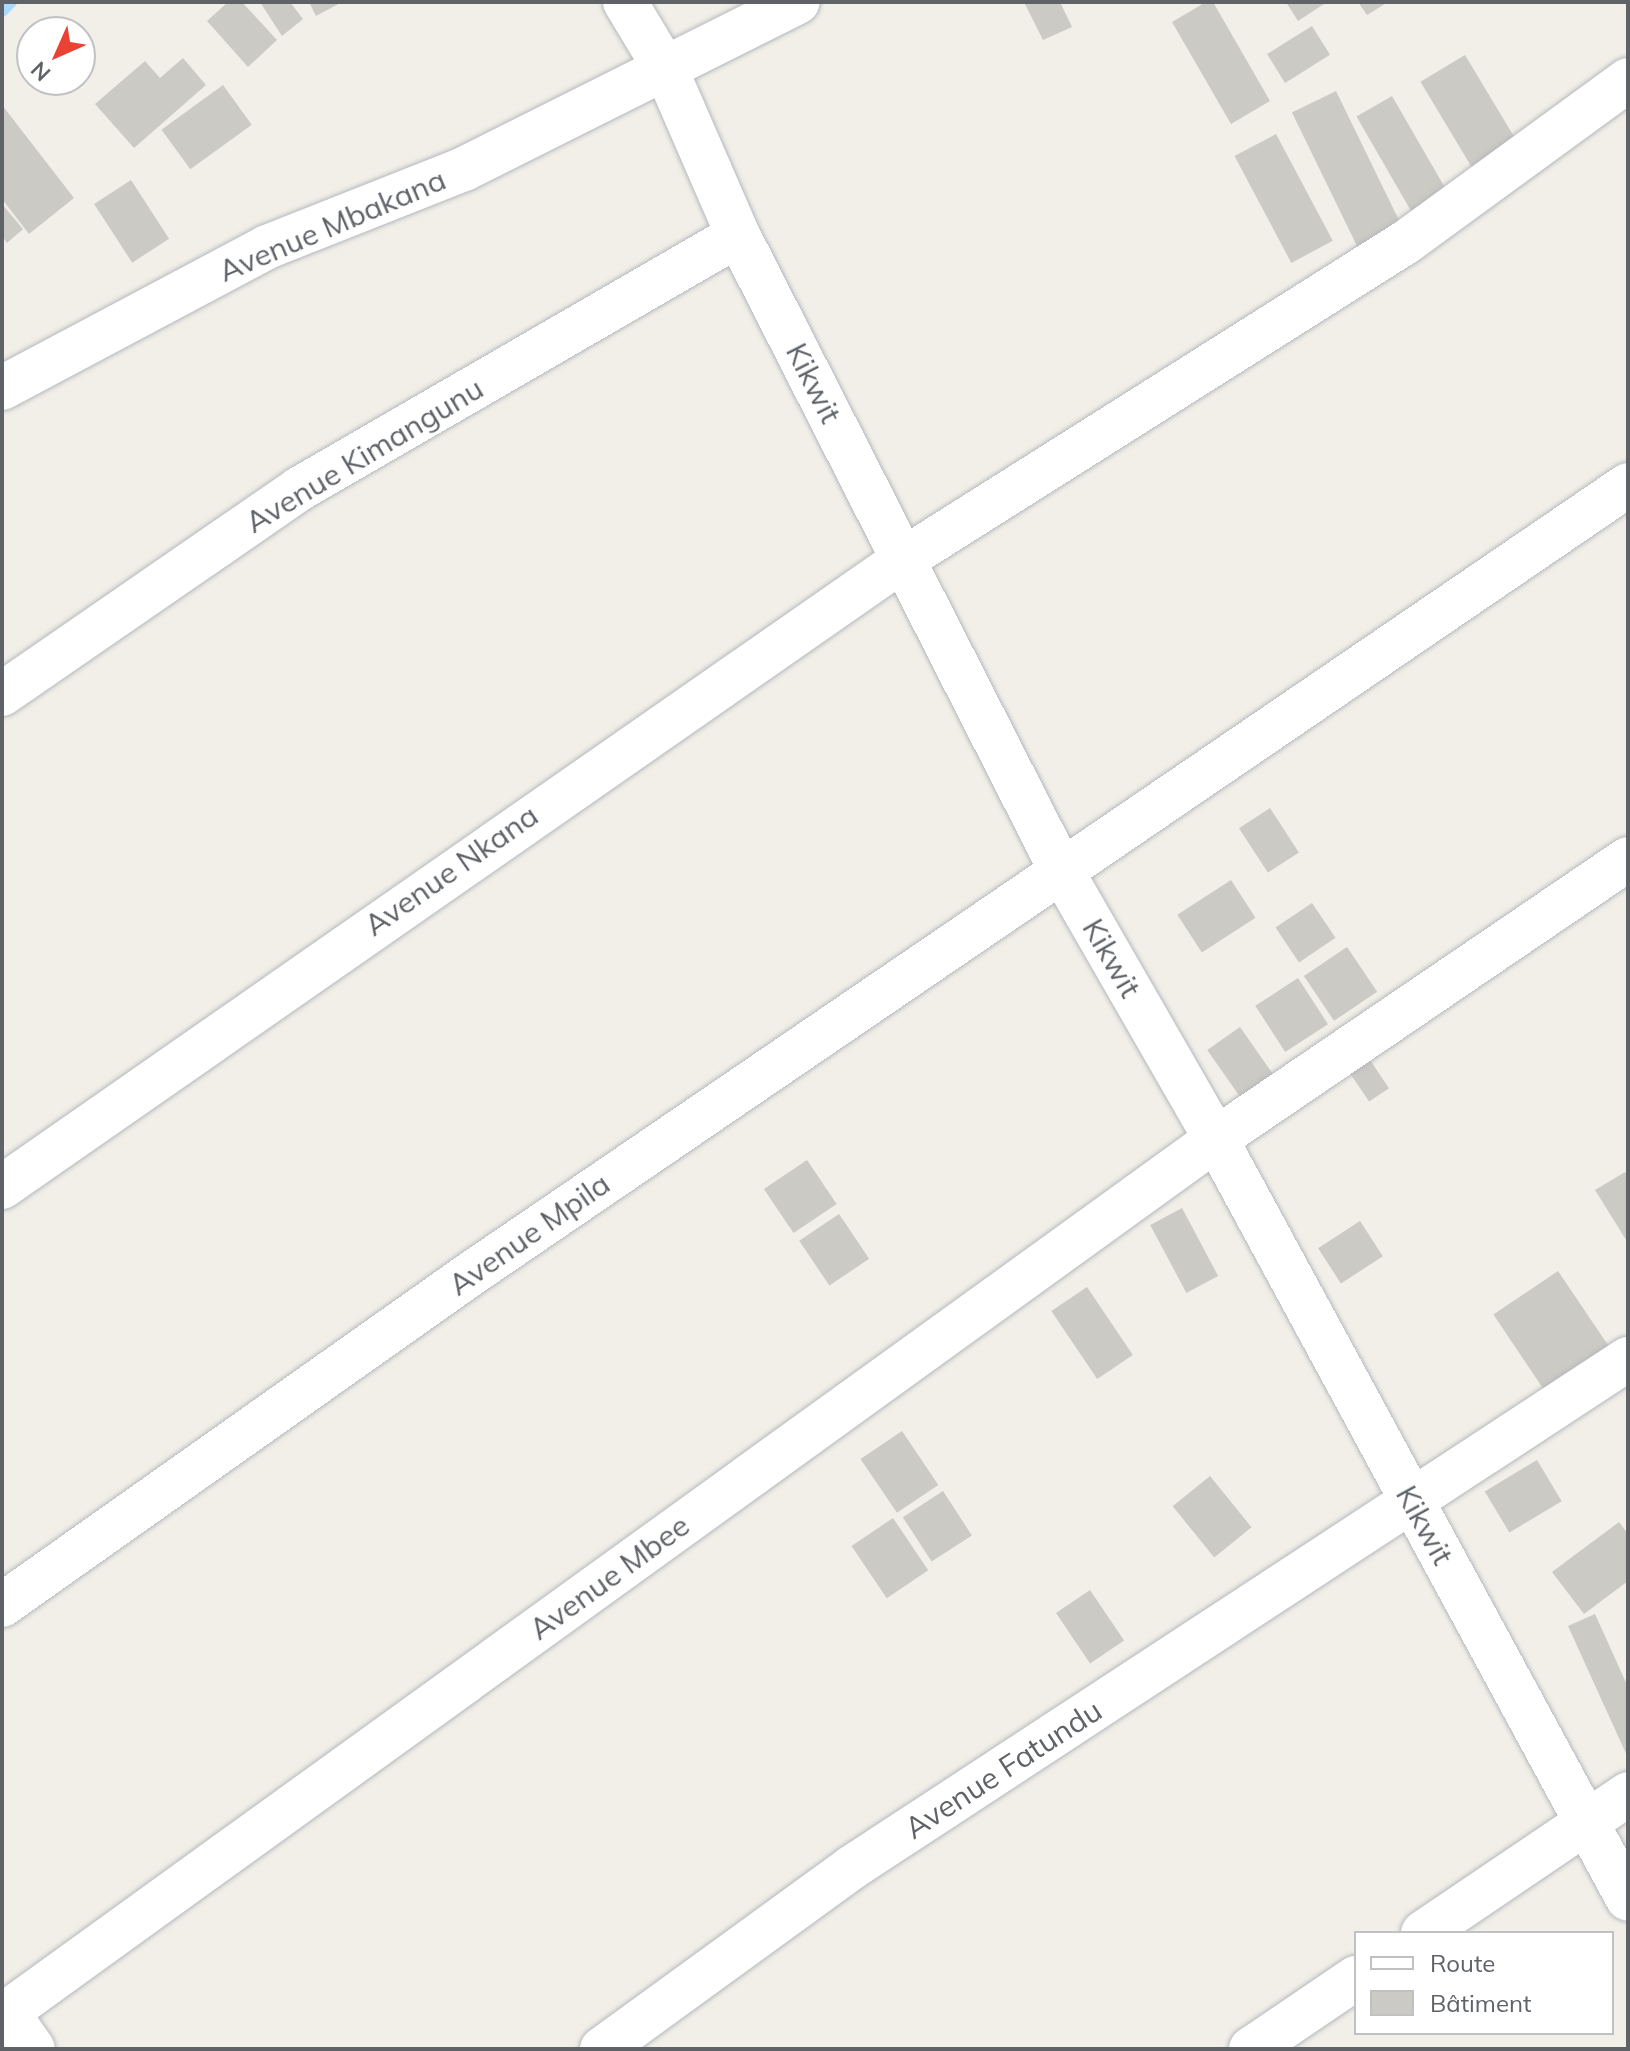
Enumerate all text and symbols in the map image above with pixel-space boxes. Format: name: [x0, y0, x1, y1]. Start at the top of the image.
north arrow: [16, 16, 96, 96]
text: N: [25, 56, 56, 87]
street label: Avenue Mbakana: [213, 161, 451, 289]
street label: Kikwit: [779, 337, 849, 429]
street label: Avenue Kimangunu: [239, 370, 489, 540]
street label: Avenue Nkana: [357, 797, 545, 943]
street label: Kikwit: [1075, 912, 1149, 1004]
street label: Avenue Mpila: [442, 1165, 616, 1303]
street label: Kikwit: [1389, 1479, 1461, 1571]
street label: Avenue Mbee: [522, 1507, 696, 1647]
street label: Avenue Fatundu: [898, 1692, 1108, 1846]
legend: [1354, 1931, 1614, 2035]
text: Route: [1430, 1948, 1495, 1978]
text: Bâtiment: [1430, 1988, 1531, 2018]

